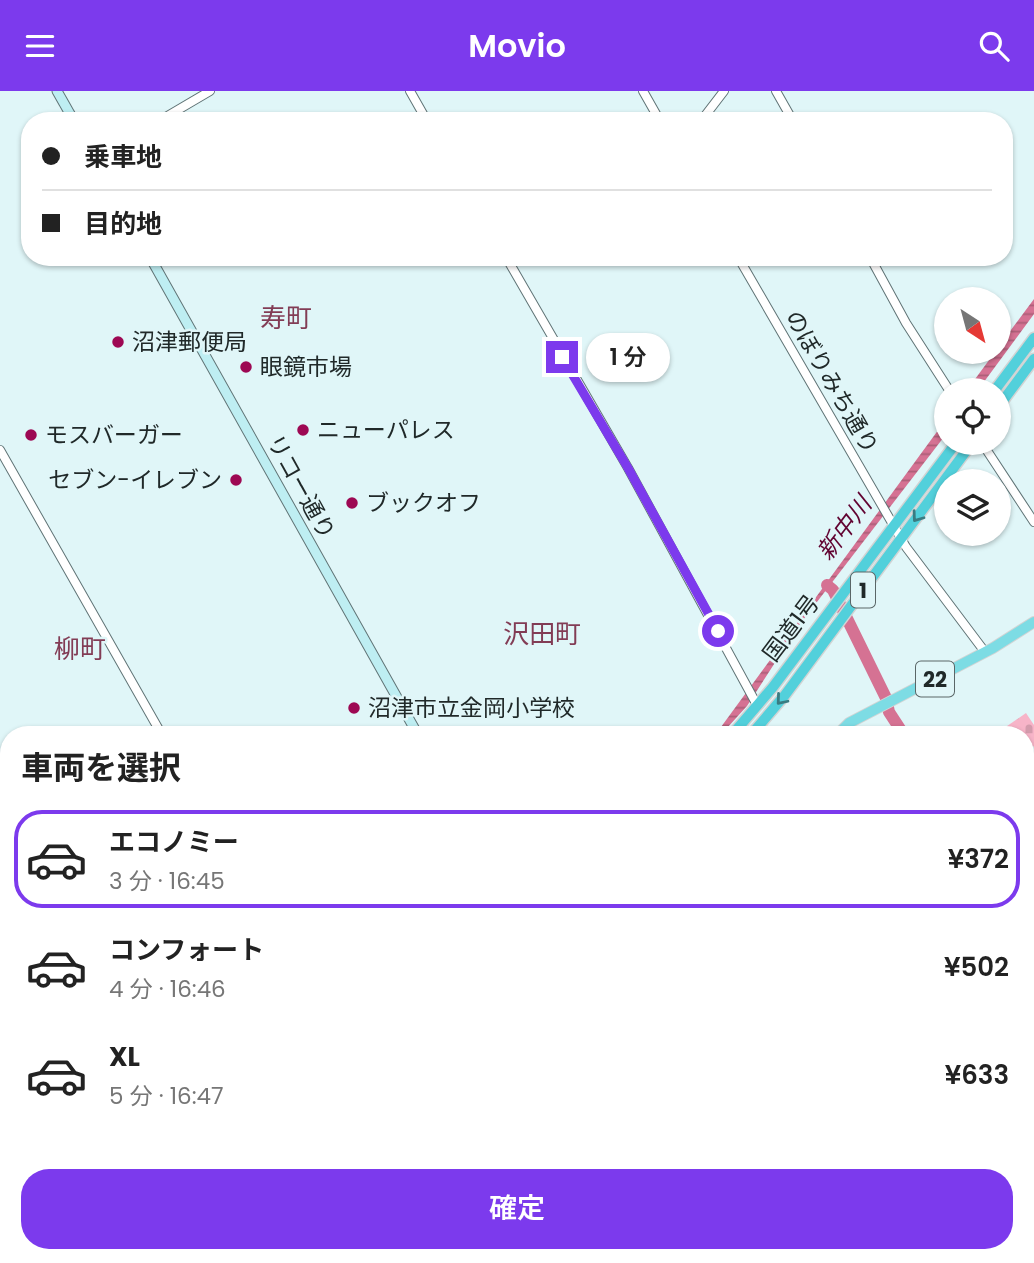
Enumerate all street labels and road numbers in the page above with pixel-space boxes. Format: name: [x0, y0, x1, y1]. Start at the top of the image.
street label: のぼりみち通り: [778, 304, 886, 460]
street label: リコー通り: [259, 429, 343, 545]
road number: 1: [851, 573, 875, 607]
street label: 国道1号: [755, 588, 827, 668]
road number: 22: [916, 661, 954, 697]

